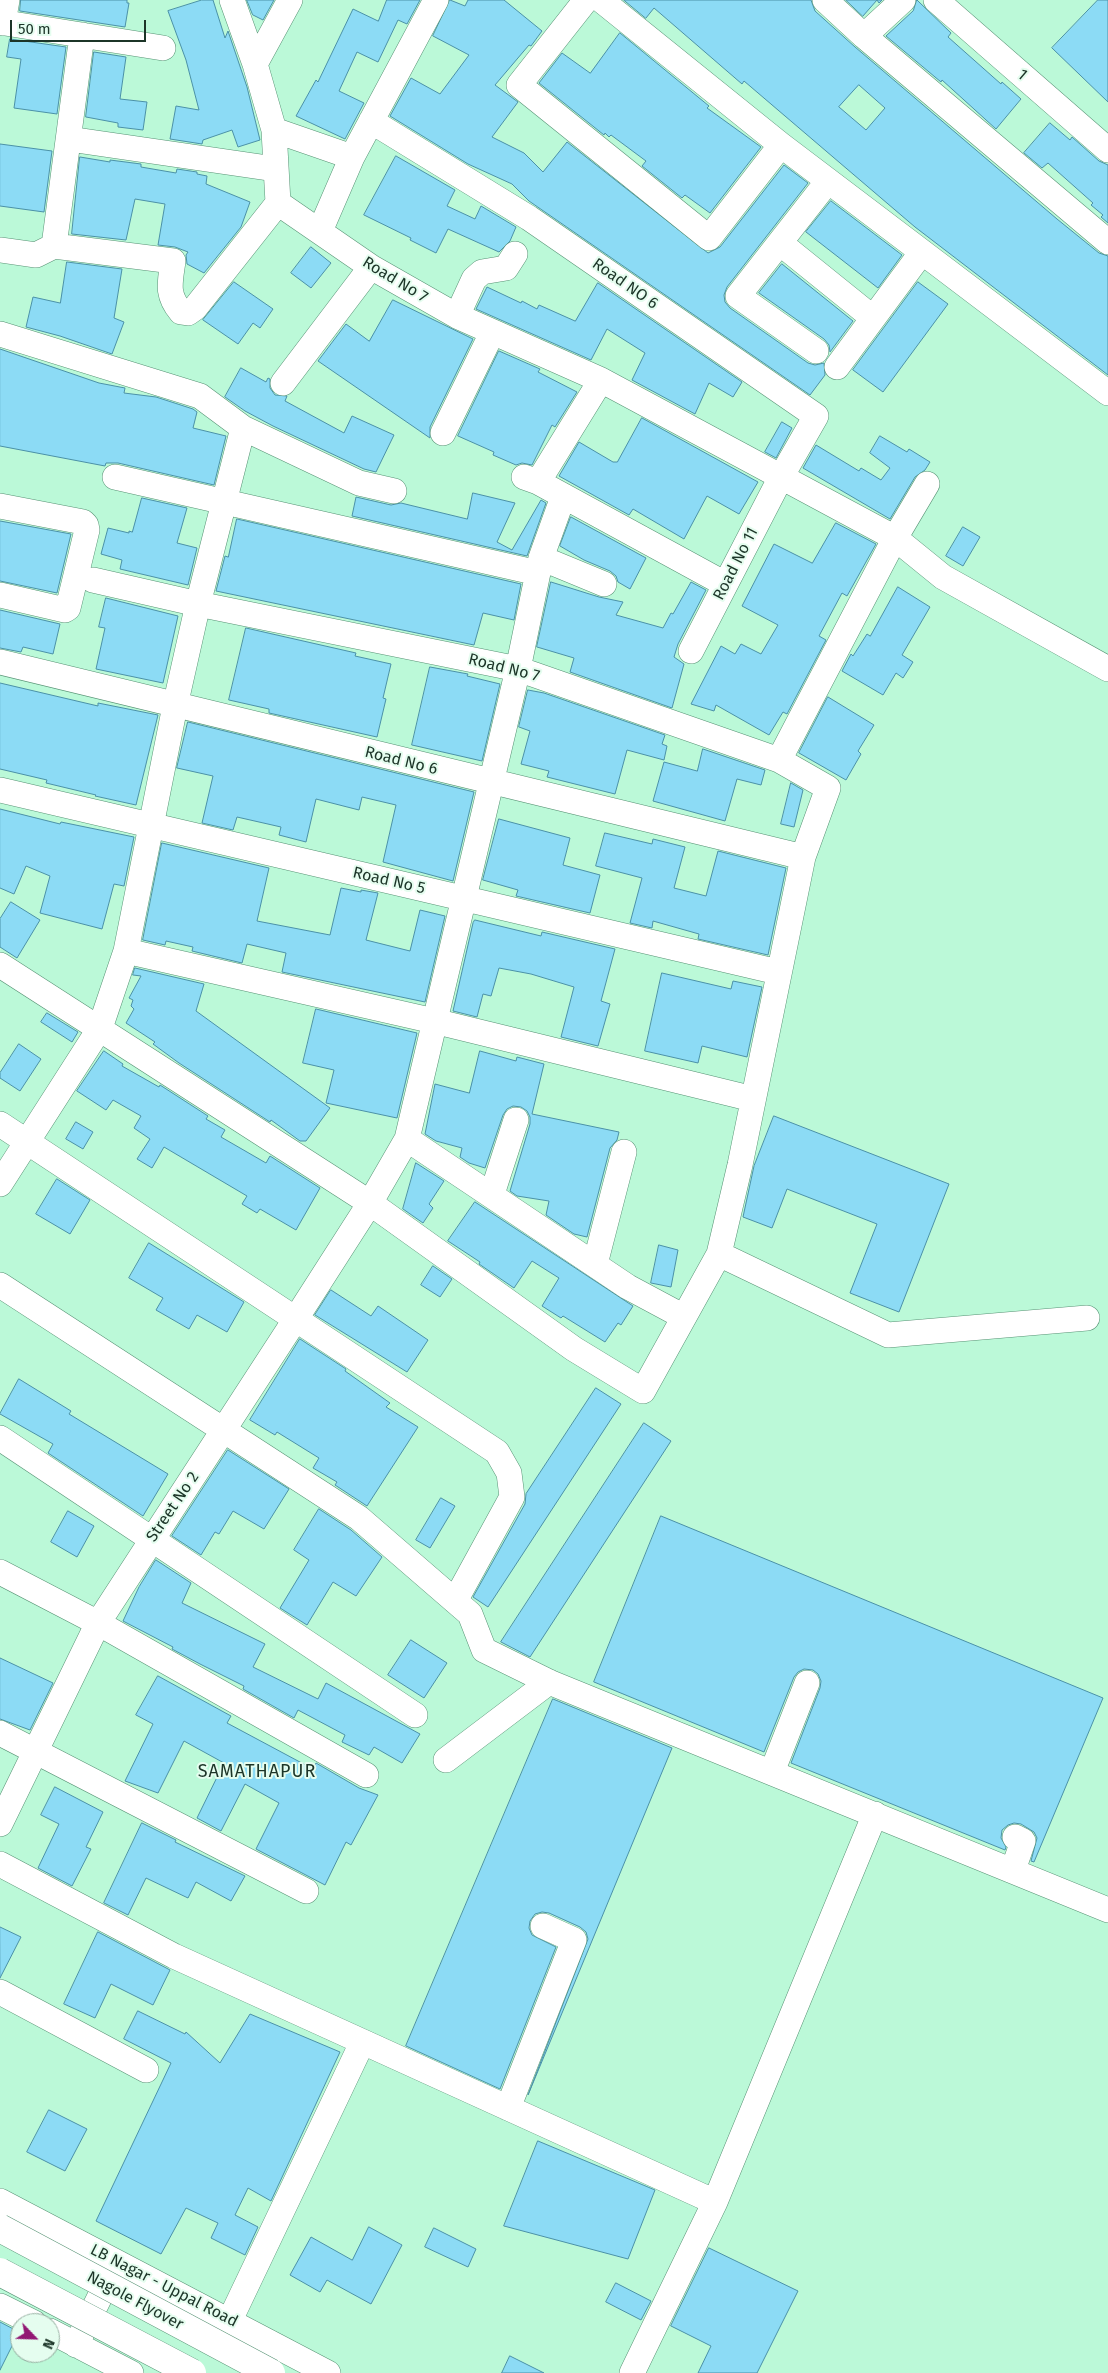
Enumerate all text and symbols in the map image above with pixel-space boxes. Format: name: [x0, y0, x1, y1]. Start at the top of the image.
scale bar: [12, 10, 149, 42]
text: 50 m: [18, 20, 51, 38]
street label: 1: [1013, 65, 1031, 85]
street label: Road No 7: [359, 253, 431, 307]
street label: Road NO 6: [588, 254, 662, 314]
street label: Road No 11: [709, 524, 763, 604]
street label: Road No 7: [466, 650, 542, 686]
street label: Road No 6: [363, 743, 439, 779]
street label: Road No 5: [351, 863, 427, 899]
street label: Street No 2: [143, 1468, 203, 1546]
district label: SAMATHAPUR: [196, 1761, 318, 1783]
street label: LB Nagar - Uppal Road: [87, 2240, 241, 2332]
street label: Nagole Flyover: [83, 2268, 187, 2334]
north arrow: [10, 2313, 60, 2363]
text: N: [39, 2336, 58, 2352]

